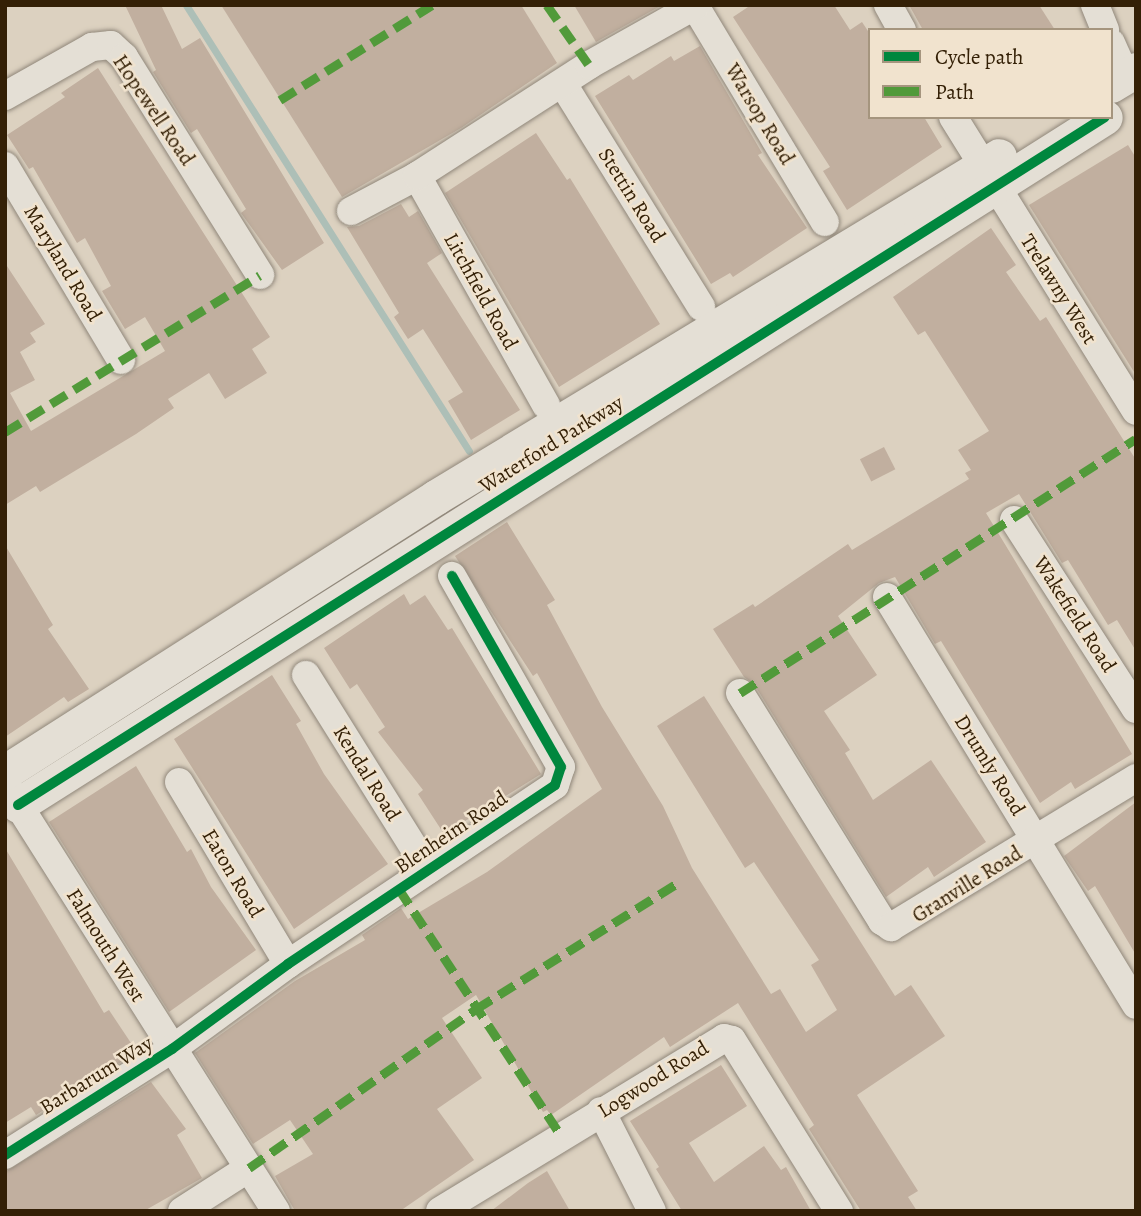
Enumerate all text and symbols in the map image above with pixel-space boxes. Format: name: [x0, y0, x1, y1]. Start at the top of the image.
legend: [868, 28, 1113, 119]
text: Cycle path: [935, 43, 1024, 71]
street label: Hopewell Road: [108, 50, 200, 170]
street label: Warsop Road: [720, 59, 800, 169]
text: Path: [935, 78, 974, 106]
street label: Stettin Road: [593, 143, 671, 247]
street label: Maryland Road: [19, 201, 107, 325]
street label: Litchfield Road: [439, 228, 523, 354]
street label: Trelawny West: [1015, 229, 1103, 349]
street label: Waterford Parkway: [474, 390, 628, 498]
street label: Wakefield Road: [1028, 551, 1122, 677]
street label: Drumly Road: [949, 710, 1031, 820]
street label: Kendal Road: [328, 721, 406, 825]
street label: Blenheim Road: [390, 785, 512, 879]
street label: Eaton Road: [197, 824, 269, 922]
street label: Granville Road: [907, 840, 1027, 928]
street label: Falmouth West: [61, 884, 151, 1006]
street label: Barbarum Way: [35, 1030, 157, 1120]
street label: Logwood Road: [593, 1035, 713, 1123]

